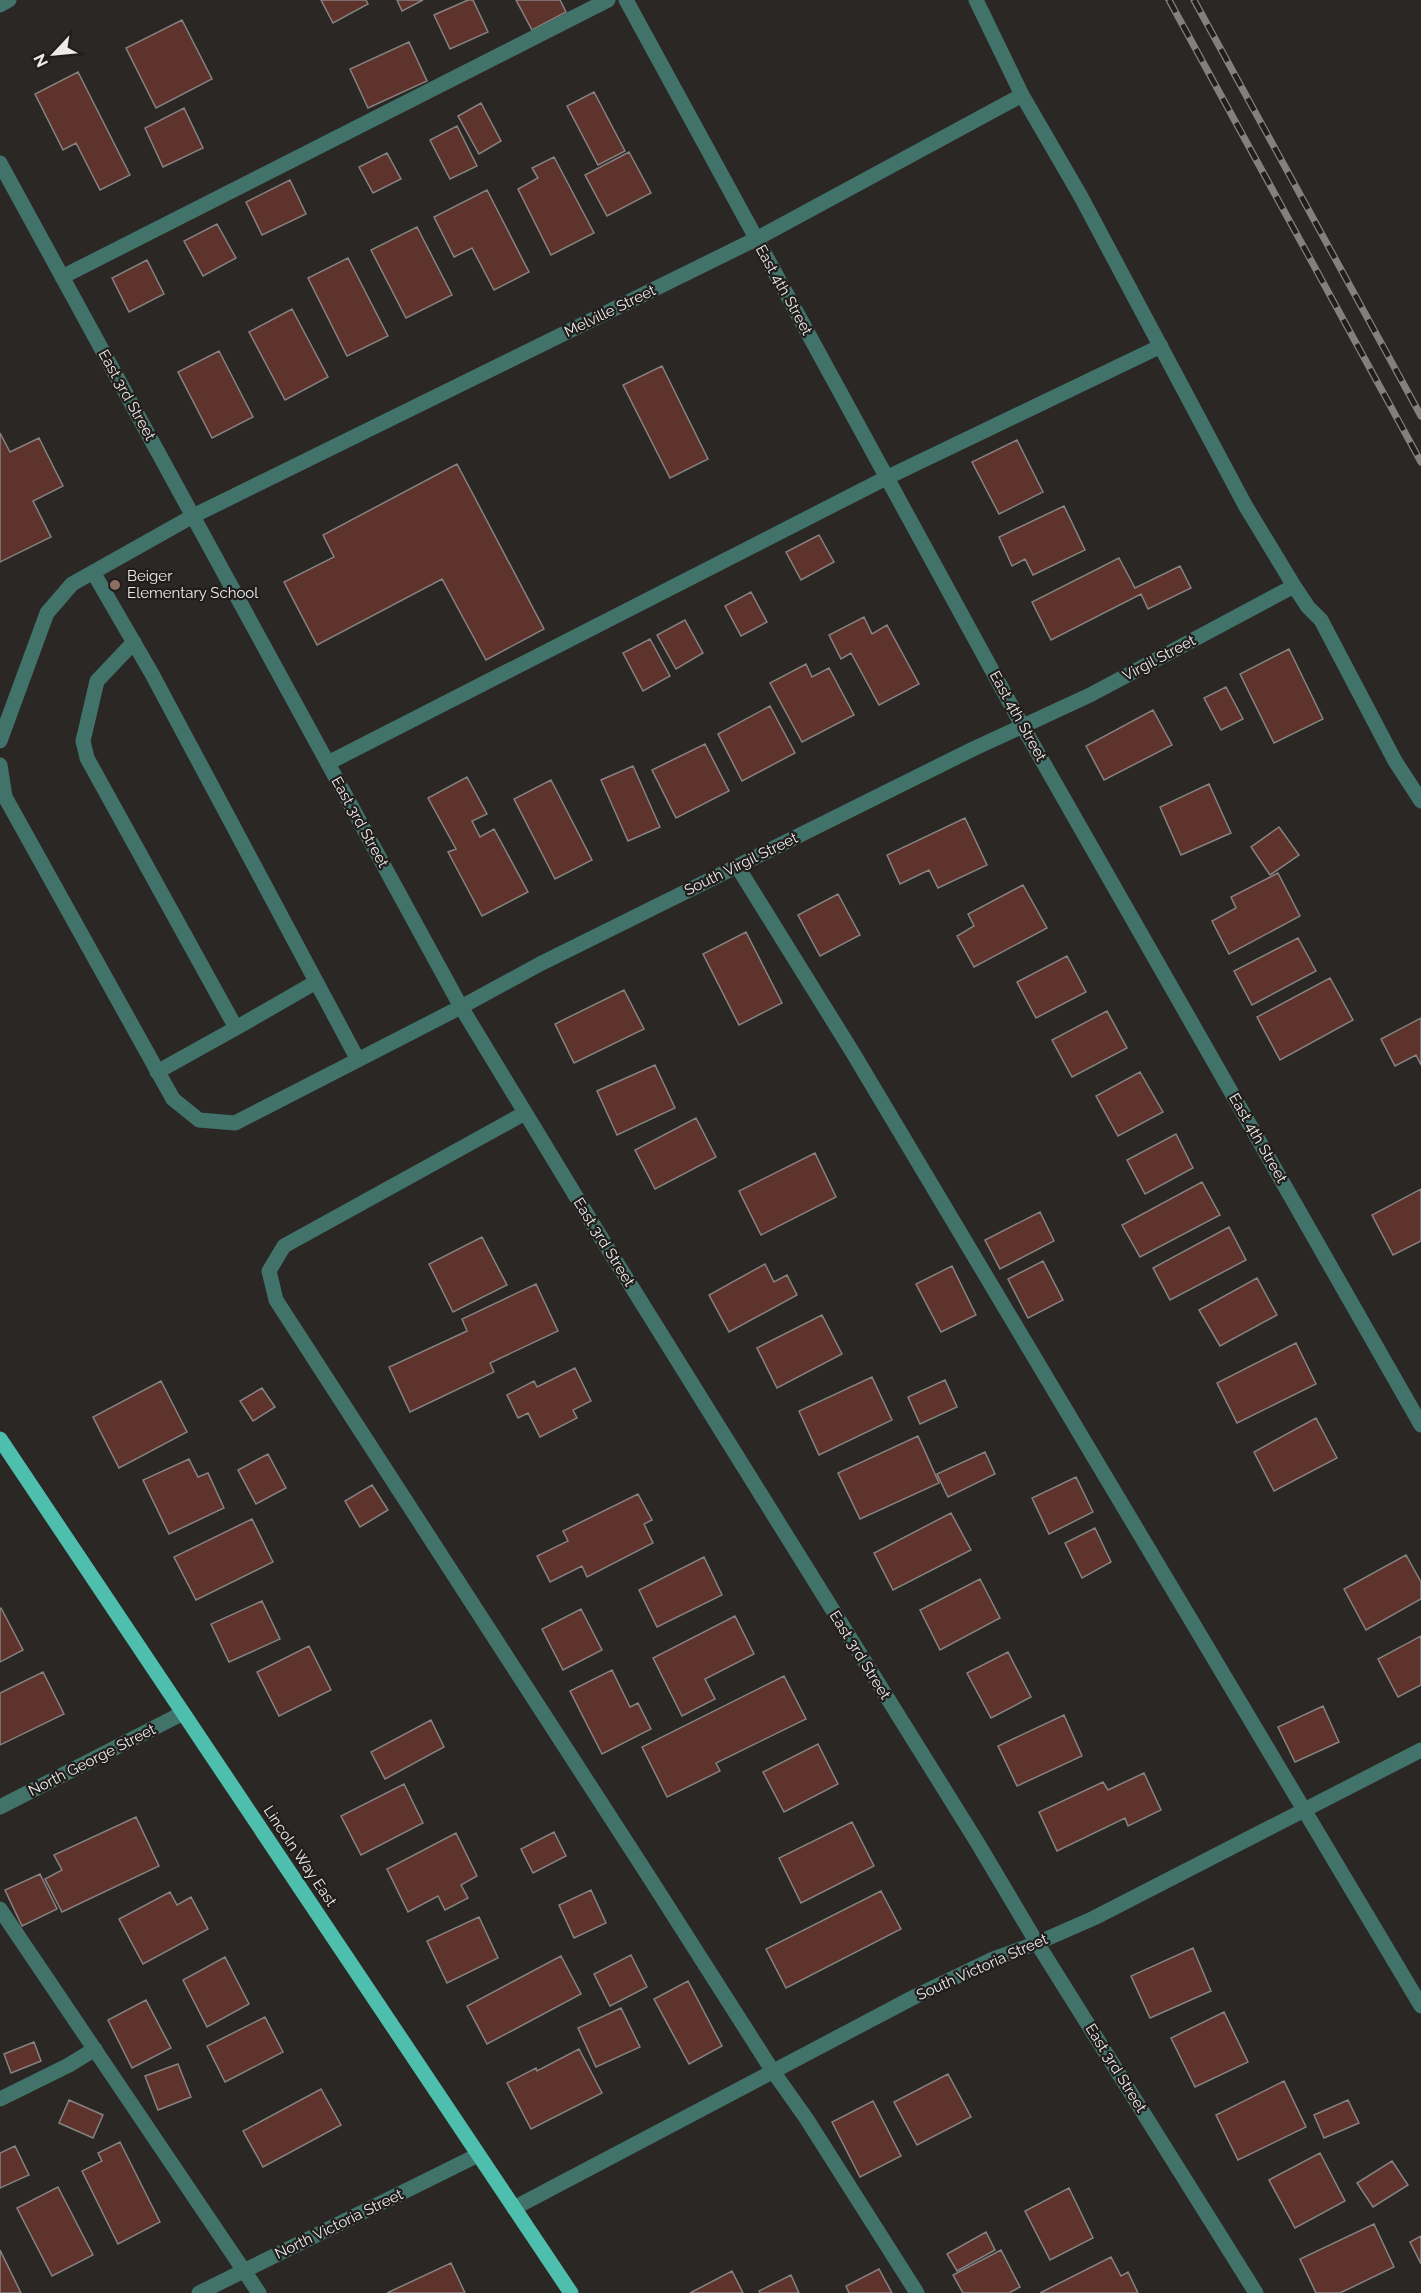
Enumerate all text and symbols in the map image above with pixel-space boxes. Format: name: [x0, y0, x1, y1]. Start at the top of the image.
north arrow: [24, 24, 84, 84]
text: N: [30, 51, 52, 70]
street label: East 4th Street: [752, 242, 816, 338]
street label: Melville Street: [561, 281, 659, 341]
street label: East 3rd Street: [95, 346, 159, 444]
place label: Beiger Elementary School: [127, 567, 259, 602]
marker: Beiger Elementary School: [108, 578, 122, 592]
street label: Virgil Street: [1119, 631, 1199, 685]
street label: East 4th Street: [986, 668, 1050, 764]
street label: East 3rd Street: [328, 773, 392, 871]
street label: South Virgil Street: [681, 829, 801, 899]
street label: East 4th Street: [1225, 1090, 1291, 1186]
street label: East 3rd Street: [570, 1194, 638, 1290]
street label: East 3rd Street: [826, 1607, 894, 1703]
street label: North George Street: [25, 1720, 159, 1800]
street label: Lincoln Way East: [260, 1802, 340, 1910]
street label: South Victoria Street: [914, 1930, 1050, 2004]
street label: East 3rd Street: [1082, 2020, 1150, 2116]
street label: North Victoria Street: [272, 2185, 406, 2263]

